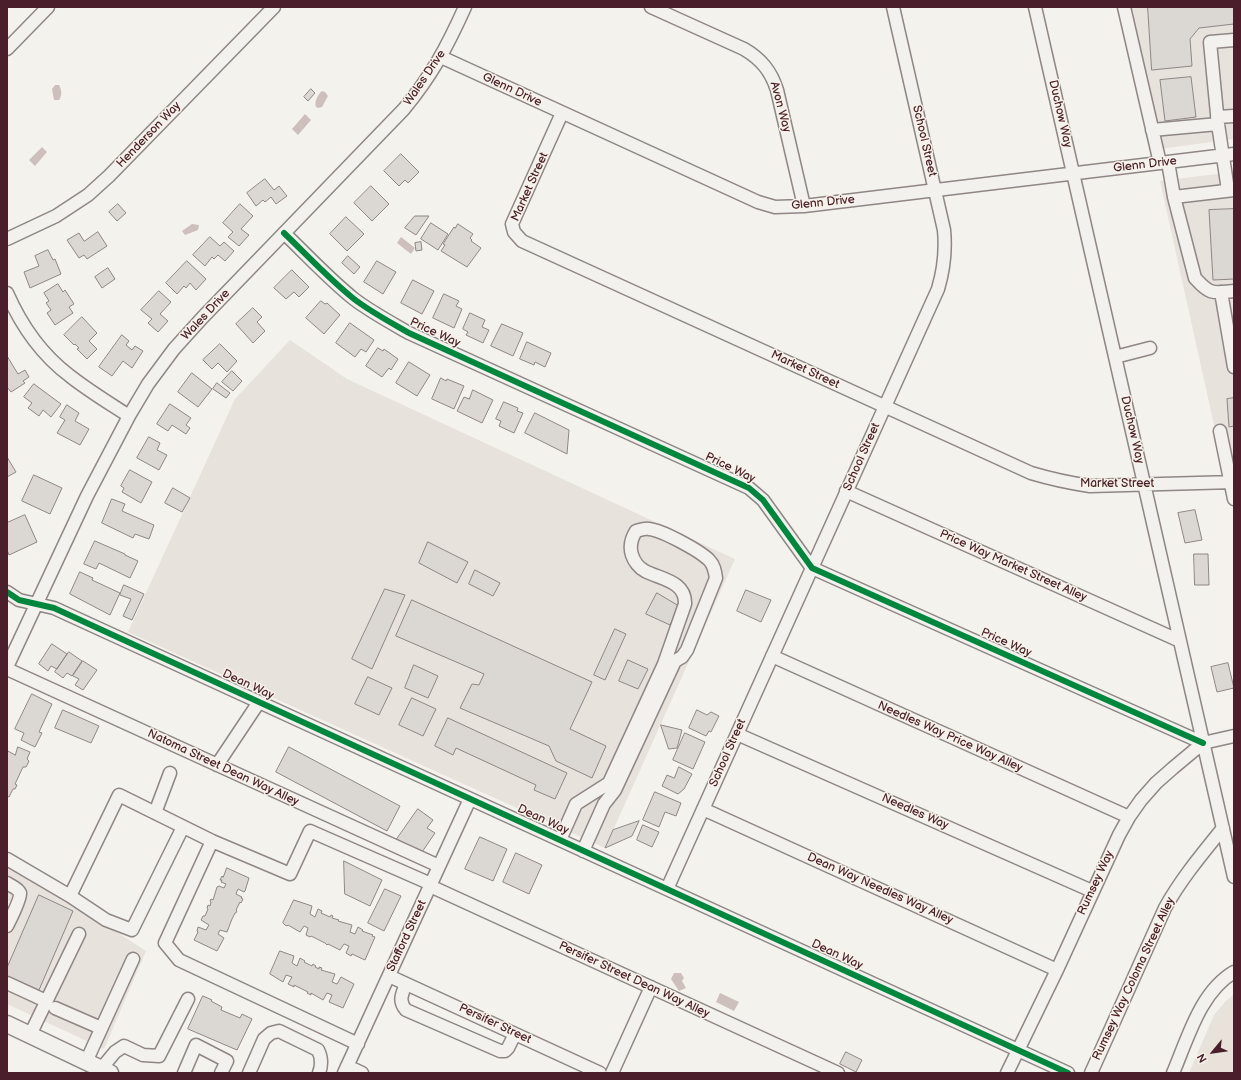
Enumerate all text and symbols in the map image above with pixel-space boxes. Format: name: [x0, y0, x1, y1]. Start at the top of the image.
street label: Wales Drive: [401, 47, 449, 109]
street label: Glenn Drive: [480, 70, 544, 110]
street label: Duchow Way: [1045, 79, 1075, 149]
street label: Avon Way: [766, 80, 794, 134]
street label: Henderson Way: [114, 99, 184, 171]
street label: School Street: [909, 104, 939, 178]
street label: Market Street: [508, 150, 552, 224]
street label: Glenn Drive: [1113, 154, 1177, 176]
street label: Glenn Drive: [791, 193, 855, 213]
street label: Wales Drive: [179, 287, 233, 343]
street label: Price Way: [408, 315, 462, 351]
street label: Market Street: [768, 348, 842, 392]
street label: Duchow Way: [1117, 395, 1147, 465]
street label: School Street: [841, 421, 883, 493]
street label: Price Way: [703, 450, 757, 486]
street label: Market Street: [1080, 477, 1154, 491]
street label: Price Way Market Street Alley: [937, 527, 1089, 605]
street label: Price Way: [978, 625, 1034, 661]
street label: Dean Way: [220, 667, 276, 703]
street label: Needles Way Price Way Alley: [875, 699, 1025, 775]
street label: School Street: [707, 717, 749, 789]
street label: Natoma Street Dean Way Alley: [145, 727, 301, 809]
street label: Needles Way: [879, 791, 951, 833]
street label: Dean Way: [515, 802, 571, 838]
street label: Rumsey Way: [1075, 849, 1117, 917]
street label: Dean Way Needles Way Alley: [805, 850, 955, 928]
street label: Rumsey Way Coloma Street Alley: [1090, 895, 1178, 1063]
street label: Stafford Street: [384, 898, 430, 974]
street label: Dean Way: [809, 937, 865, 973]
street label: Persifer Street Dean Way Alley: [556, 939, 712, 1021]
street label: Persifer Street: [457, 1001, 533, 1047]
north arrow: [1193, 1032, 1233, 1072]
text: N: [1194, 1051, 1210, 1065]

